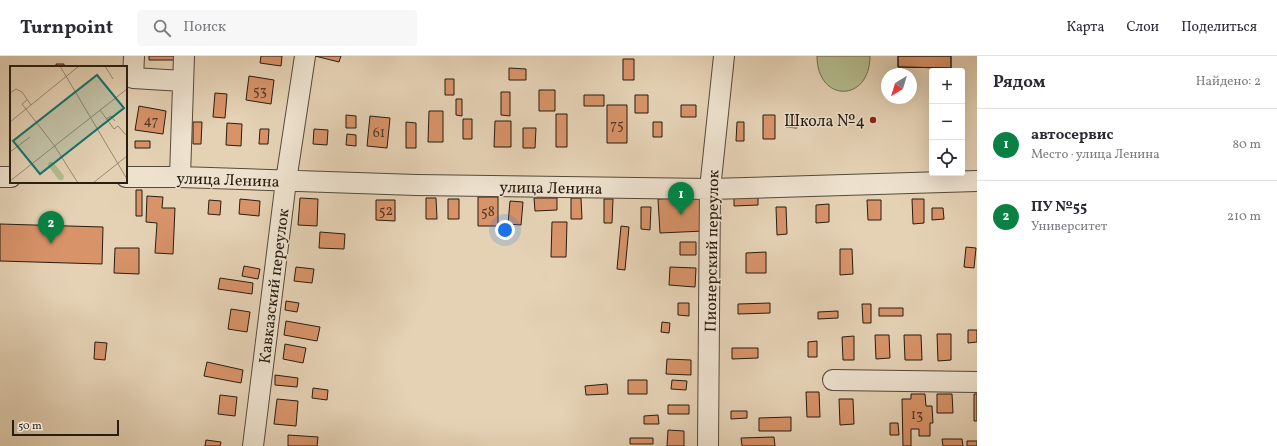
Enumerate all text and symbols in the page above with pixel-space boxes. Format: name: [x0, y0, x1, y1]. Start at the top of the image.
search box: [137, 10, 417, 46]
text: Turnpoint: [20, 15, 113, 41]
icon: search: [151, 17, 173, 39]
text: Поиск: [183, 17, 226, 38]
text: Карта: [1066, 18, 1104, 37]
text: Слои: [1126, 18, 1159, 37]
text: Поделиться: [1181, 18, 1257, 37]
inset map: [10, 66, 127, 183]
north arrow: [881, 68, 917, 104]
map controls: [929, 68, 965, 176]
button: +: [929, 68, 965, 104]
text: Рядом: [993, 71, 1046, 94]
text: Найдено: 2: [1196, 73, 1261, 91]
house number: 53: [253, 82, 267, 101]
button: −: [929, 104, 965, 140]
place label: Школа №4: [784, 111, 865, 133]
house number: 47: [143, 112, 159, 131]
marker: Школа №4: [868, 115, 878, 125]
house number: 75: [610, 116, 624, 135]
house number: 61: [373, 124, 385, 143]
text: автосервис: [1031, 125, 1113, 146]
text: 1: [1003, 136, 1009, 154]
text: 80 m: [1232, 136, 1261, 154]
button: locate: [929, 140, 965, 176]
text: Место · улица Ленина: [1031, 146, 1160, 164]
street label: улица Ленина: [176, 168, 280, 194]
street label: Пионерский переулок: [701, 169, 725, 332]
street label: улица Ленина: [499, 177, 603, 201]
pin: 1: [668, 182, 694, 215]
text: ПУ №55: [1031, 197, 1087, 218]
house number: 52: [379, 202, 393, 221]
house number: 58: [481, 203, 495, 222]
street label: Кавказский переулок: [255, 207, 295, 365]
text: 2: [1003, 208, 1009, 226]
text: 210 m: [1227, 208, 1261, 226]
pin: 2: [38, 211, 64, 244]
text: Университет: [1031, 218, 1107, 236]
your location: [495, 220, 515, 240]
house number: 13: [911, 406, 923, 425]
scale bar: [12, 418, 119, 437]
text: 50 m: [18, 419, 42, 434]

